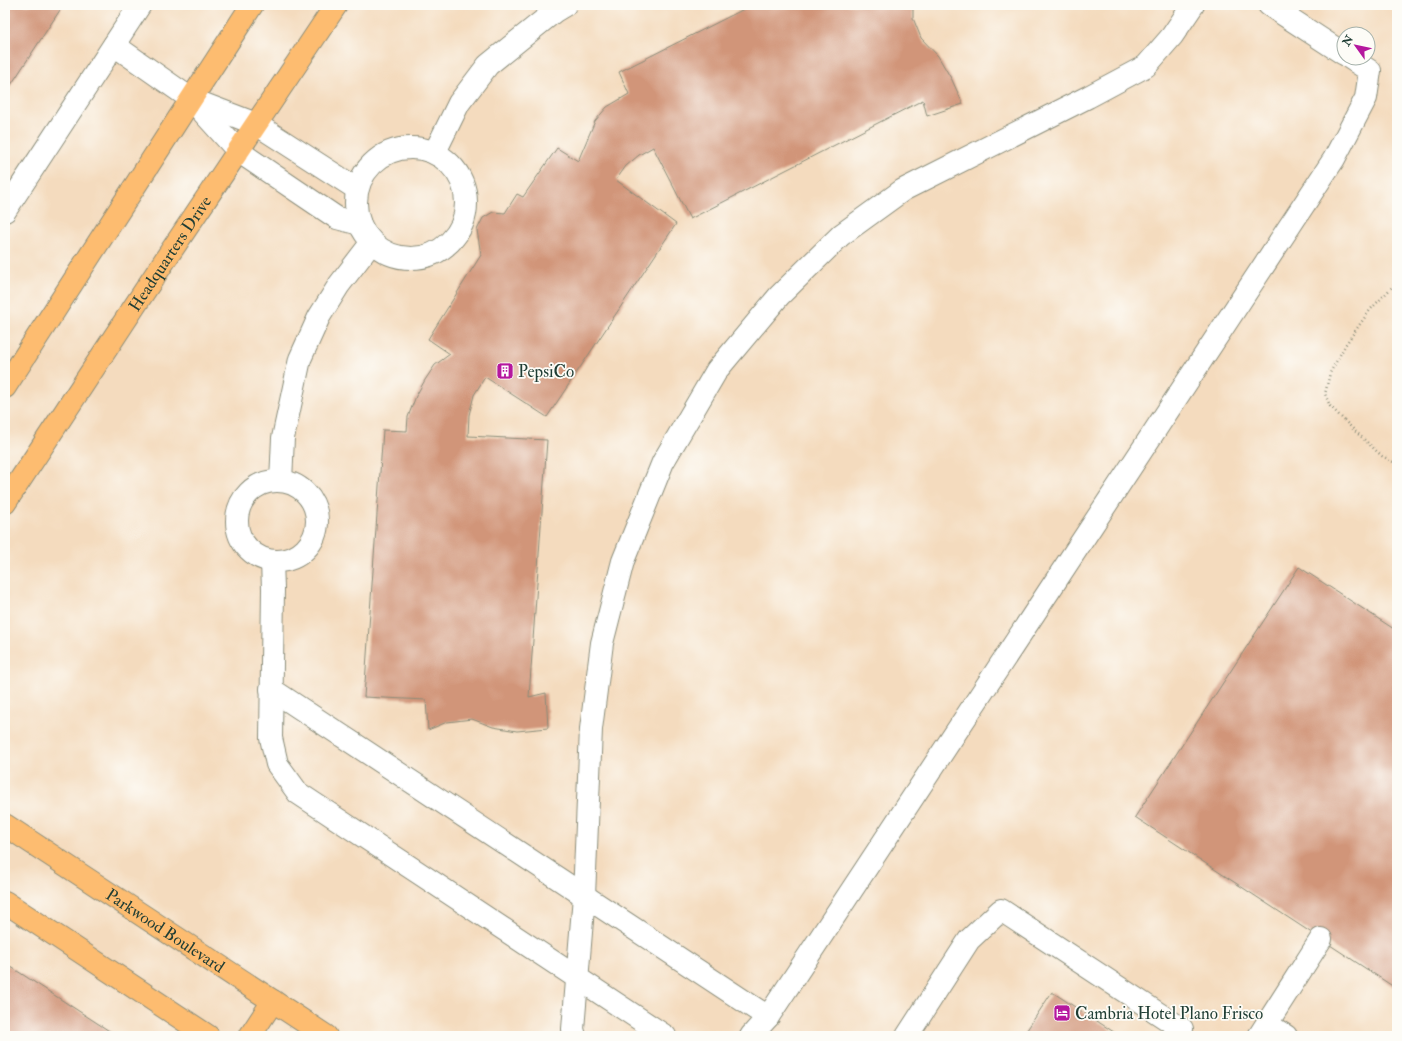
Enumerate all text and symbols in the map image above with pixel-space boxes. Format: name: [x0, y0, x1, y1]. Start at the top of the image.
north arrow: [1336, 26, 1376, 66]
text: N: [1339, 32, 1357, 49]
street label: Headquarters Drive: [124, 192, 216, 315]
building icon: PepsiCo: [495, 361, 515, 381]
place label: PepsiCo: [518, 361, 574, 383]
street label: Parkwood Boulevard: [102, 884, 229, 977]
hotel icon: Cambria Hotel Plano Frisco: [1052, 1003, 1072, 1023]
place label: Cambria Hotel Plano Frisco: [1075, 1003, 1263, 1024]

